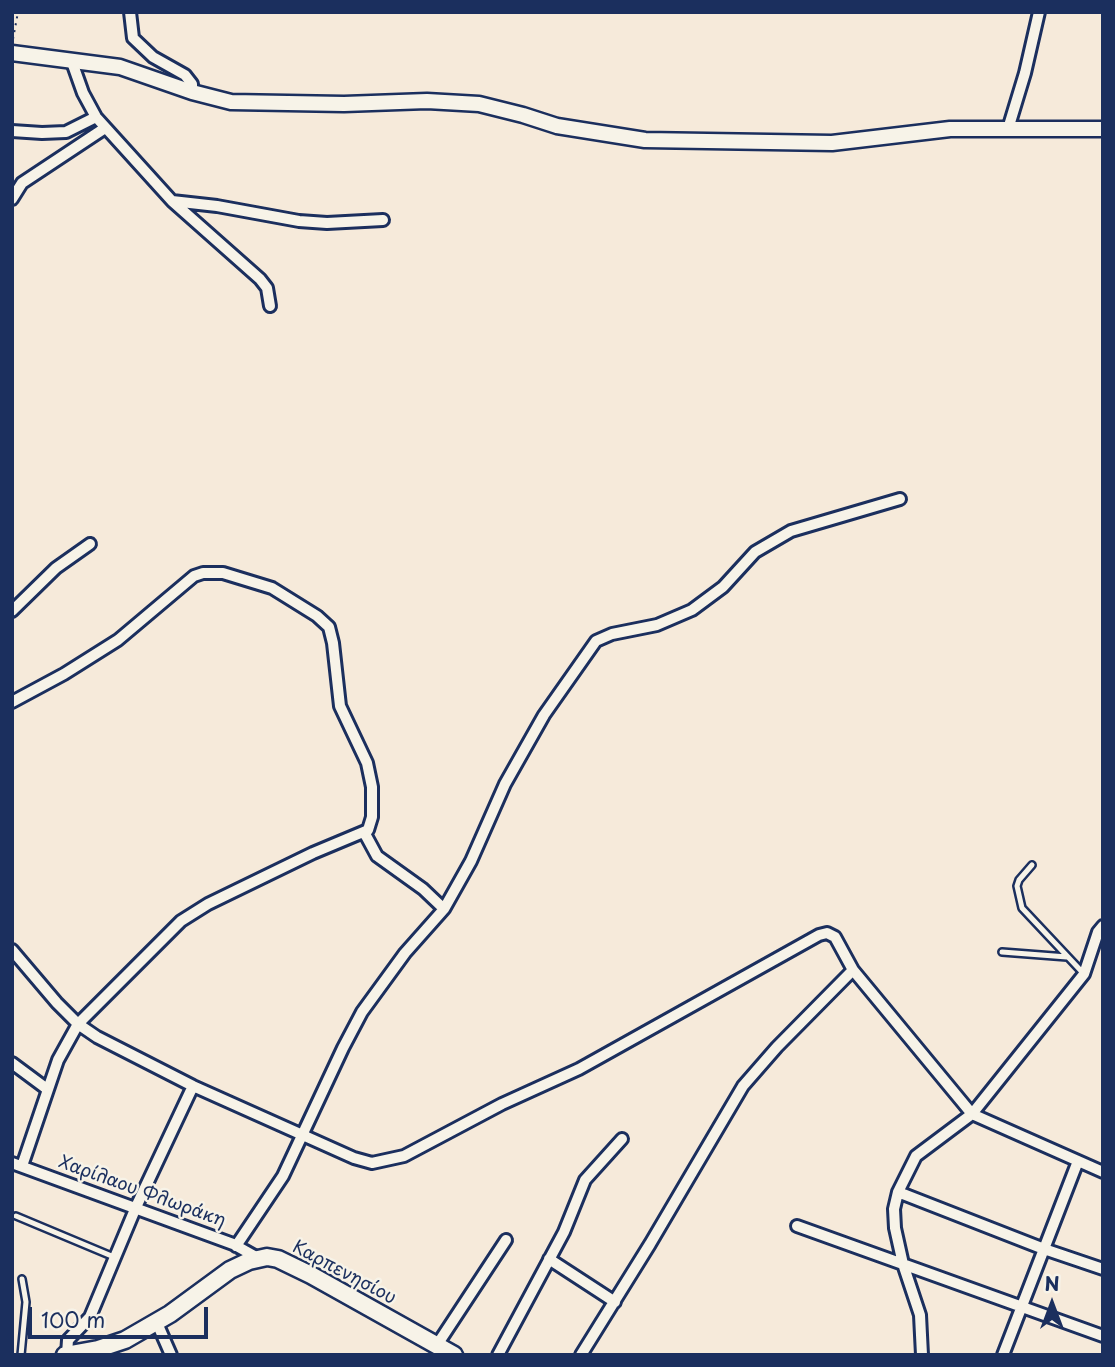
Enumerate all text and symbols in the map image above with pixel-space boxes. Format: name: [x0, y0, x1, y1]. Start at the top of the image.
street label: Χαρίλαου Φλωράκη: [55, 1152, 229, 1232]
street label: Καρπενησίου: [288, 1237, 400, 1309]
north arrow: [1017, 1269, 1087, 1339]
text: N: [1044, 1269, 1060, 1297]
scale bar: [32, 1294, 212, 1338]
text: 100 m: [41, 1303, 105, 1335]

